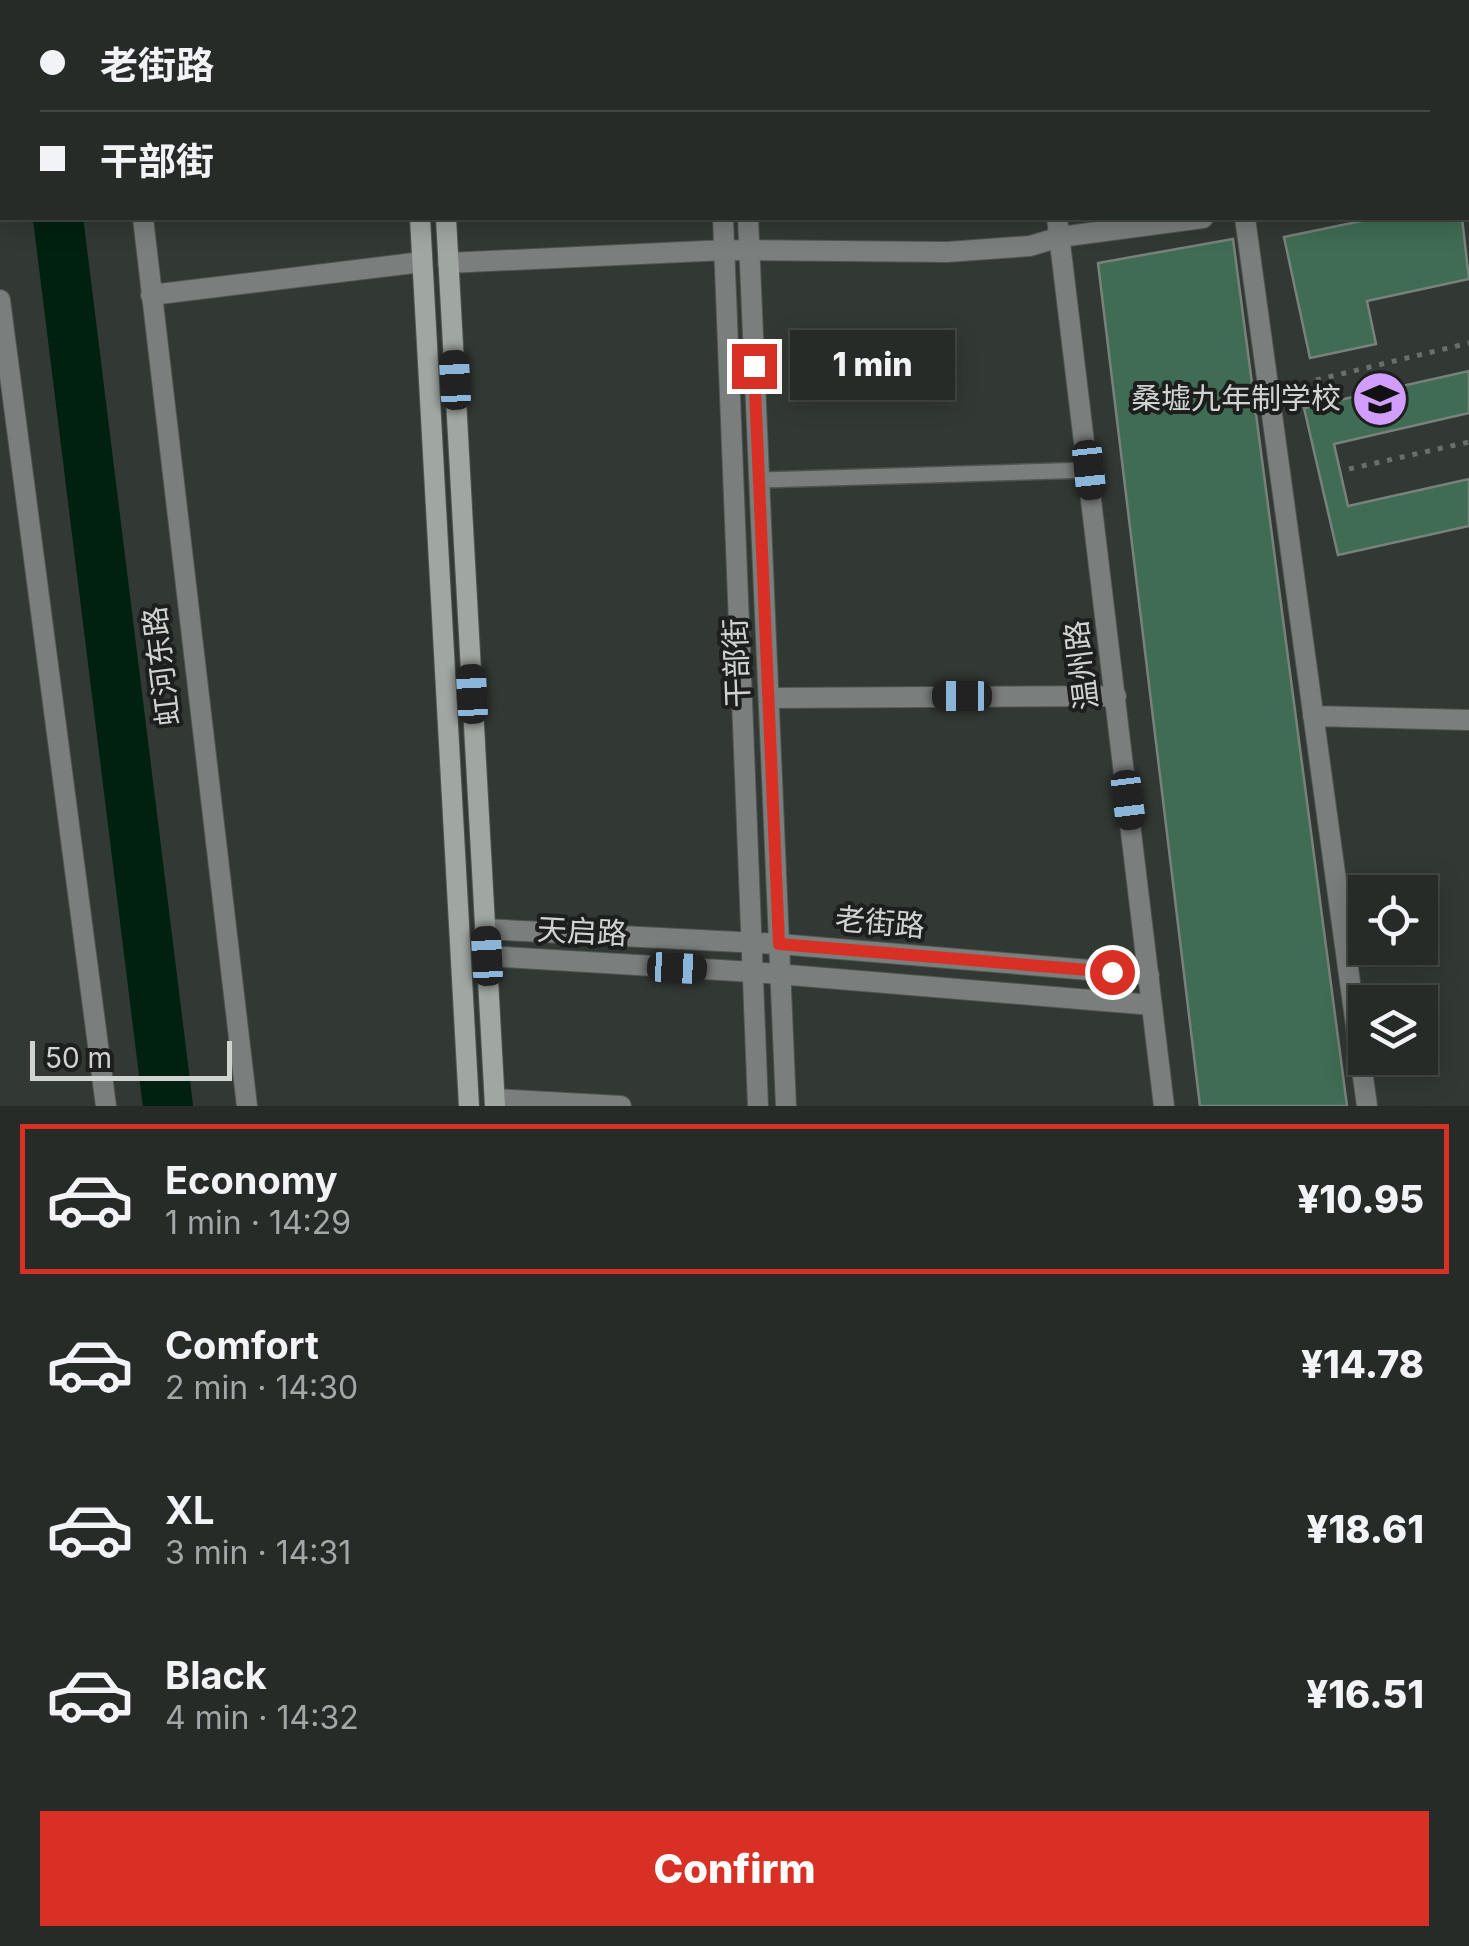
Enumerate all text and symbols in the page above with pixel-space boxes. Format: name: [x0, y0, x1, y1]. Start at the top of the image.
text: 老街路: [100, 42, 214, 88]
text: 干部街: [100, 138, 214, 184]
callout: 1 min: [789, 331, 954, 401]
route end: [732, 344, 777, 389]
text: 1 min: [832, 345, 913, 384]
car: [438, 349, 472, 411]
school or university icon: 桑墟九年制学校: [1350, 369, 1410, 429]
place label: 桑墟九年制学校: [1131, 380, 1341, 416]
car: [1071, 439, 1107, 501]
street label: 虹河东路: [136, 604, 186, 728]
street label: 干部街: [716, 617, 756, 709]
street label: 温州路: [1058, 618, 1104, 712]
car: [455, 663, 489, 725]
car: [932, 681, 992, 711]
car: [1109, 768, 1147, 832]
map controls: [1348, 875, 1438, 1075]
button: locate: [1348, 875, 1438, 965]
street label: 老街路: [834, 900, 926, 944]
street label: 天启路: [536, 911, 628, 951]
car: [470, 925, 504, 987]
route start: [1090, 950, 1135, 995]
car: [646, 951, 708, 985]
button: layers: [1348, 985, 1438, 1075]
scale bar: [30, 1036, 232, 1080]
text: 50 m: [45, 1041, 112, 1075]
icon: car: [45, 1154, 135, 1244]
text: Economy: [165, 1157, 338, 1203]
text: ¥10.95: [1297, 1176, 1424, 1222]
text: 1 min · 14:29: [165, 1203, 351, 1242]
icon: car: [45, 1319, 135, 1409]
text: Comfort: [165, 1322, 319, 1368]
text: ¥14.78: [1301, 1341, 1424, 1387]
text: 2 min · 14:30: [165, 1368, 358, 1407]
icon: car: [45, 1484, 135, 1574]
text: XL: [165, 1487, 215, 1533]
text: ¥18.61: [1307, 1506, 1424, 1552]
text: 3 min · 14:31: [165, 1533, 351, 1572]
icon: car: [45, 1649, 135, 1739]
text: Black: [165, 1652, 267, 1698]
text: ¥16.51: [1306, 1671, 1424, 1717]
text: 4 min · 14:32: [165, 1698, 359, 1737]
button: Confirm: [40, 1811, 1429, 1926]

